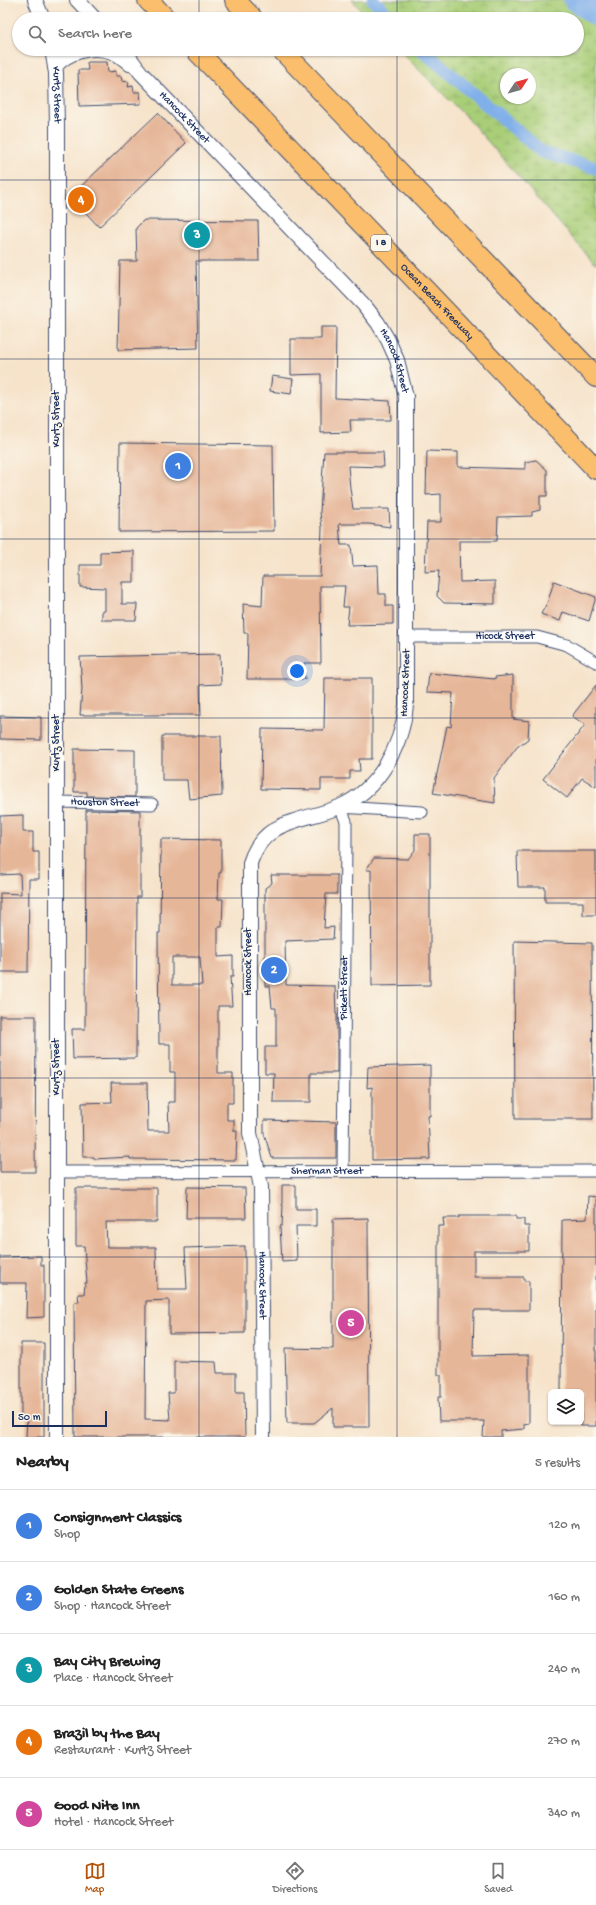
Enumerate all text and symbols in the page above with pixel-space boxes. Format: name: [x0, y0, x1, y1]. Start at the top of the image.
search box: [12, 12, 584, 56]
icon: search: [26, 23, 48, 45]
text: Search here: [58, 25, 132, 43]
street label: Kurtz Street: [49, 66, 63, 125]
north arrow: [500, 68, 536, 104]
street label: Hancock Street: [156, 89, 213, 147]
pin: 4: [68, 185, 94, 215]
pin: 3: [184, 220, 210, 250]
road number: I 8: [371, 235, 391, 251]
street label: Ocean Beach Freeway: [398, 262, 476, 343]
street label: Hancock Street: [377, 326, 411, 396]
street label: Kurtz Street: [51, 389, 63, 447]
pin: 1: [165, 451, 191, 481]
street label: Hicock Street: [476, 631, 536, 643]
street label: Hancock Street: [399, 647, 413, 717]
your location: [287, 661, 307, 681]
street label: Kurtz Street: [51, 713, 63, 771]
street label: Houston Street: [71, 796, 141, 810]
street label: Hancock Street: [243, 927, 255, 996]
pin: 2: [261, 955, 287, 985]
street label: Pickett Street: [338, 955, 351, 1021]
street label: Kurtz Street: [51, 1037, 63, 1095]
street label: Sherman Street: [291, 1165, 364, 1178]
street label: Hancock Street: [256, 1251, 268, 1320]
pin: 5: [338, 1308, 364, 1338]
map controls: [548, 1389, 584, 1425]
button: layers: [548, 1389, 584, 1425]
scale bar: [12, 1409, 107, 1428]
text: 50 m: [18, 1412, 40, 1424]
text: Nearby: [16, 1453, 69, 1473]
text: 5 results: [535, 1456, 580, 1471]
text: Consignment Classics: [54, 1509, 181, 1527]
text: 1: [26, 1518, 32, 1533]
text: 120 m: [549, 1518, 580, 1533]
text: Shop: [54, 1527, 80, 1542]
text: Golden State Greens: [54, 1581, 184, 1599]
text: 2: [26, 1590, 32, 1605]
text: 160 m: [548, 1590, 580, 1605]
text: Shop · Hancock Street: [54, 1599, 170, 1614]
text: Bay City Brewing: [54, 1653, 161, 1671]
text: 3: [26, 1662, 32, 1677]
text: 240 m: [548, 1662, 580, 1677]
text: Place · Hancock Street: [54, 1671, 173, 1686]
text: Brazil by the Bay: [54, 1725, 160, 1743]
text: 4: [26, 1734, 32, 1749]
text: 270 m: [547, 1734, 580, 1749]
text: Restaurant · Kurtz Street: [54, 1743, 191, 1758]
text: Good Nite Inn: [54, 1797, 140, 1815]
text: 5: [26, 1806, 32, 1821]
text: 340 m: [547, 1806, 580, 1821]
text: Hotel · Hancock Street: [54, 1815, 173, 1830]
tab: Map: [84, 1860, 106, 1896]
tab: Directions: [273, 1860, 317, 1896]
tab: Saved: [484, 1860, 512, 1896]

